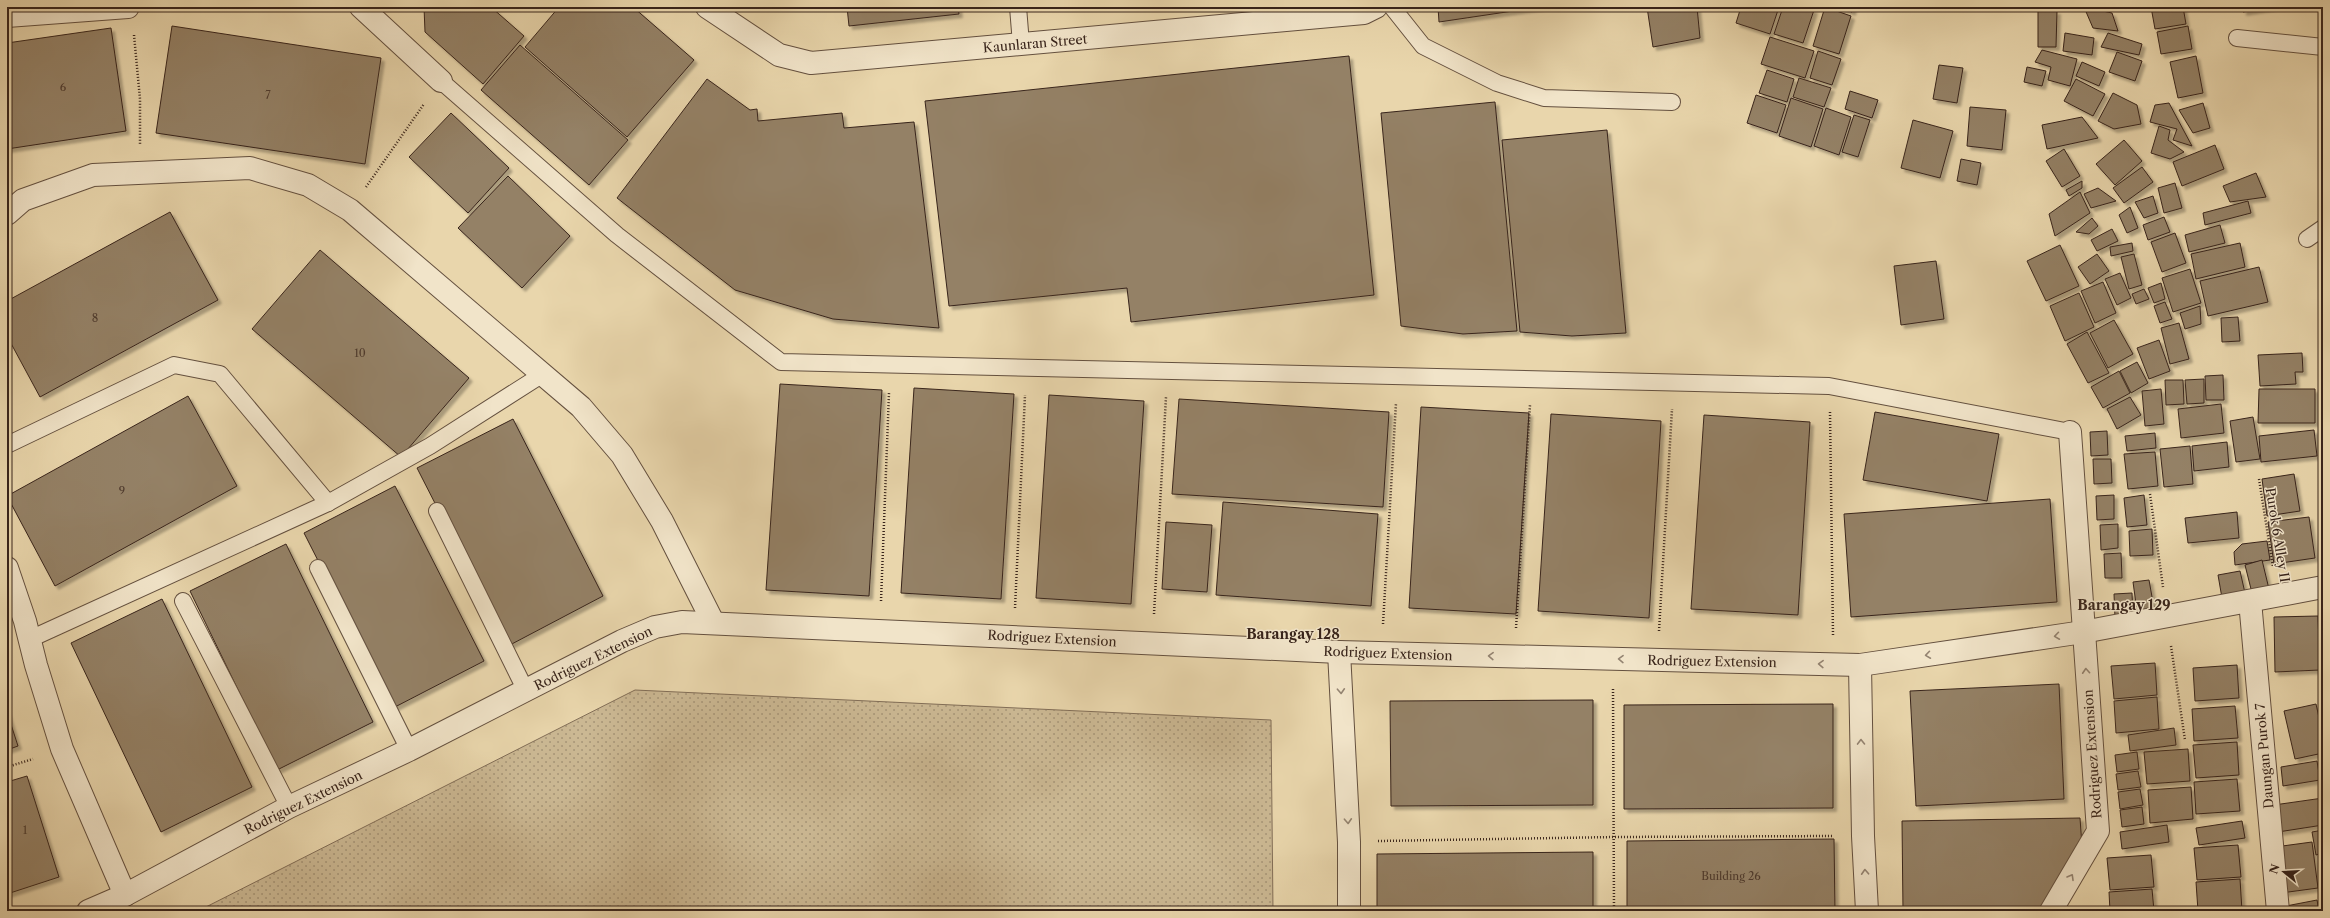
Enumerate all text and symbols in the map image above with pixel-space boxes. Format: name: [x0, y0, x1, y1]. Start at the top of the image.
street label: Kaunlaran Street: [982, 30, 1088, 56]
house number: 6: [60, 80, 67, 94]
house number: 7: [265, 88, 271, 102]
house number: 8: [92, 311, 98, 325]
house number: 10: [354, 346, 366, 360]
house number: 9: [119, 484, 125, 498]
street label: Purok 6 Alley II: [2263, 487, 2293, 584]
district label: Barangay 129: [2077, 596, 2171, 614]
street label: Rodriguez Extension: [531, 622, 655, 694]
district label: Barangay 128: [1246, 625, 1340, 643]
street label: Rodriguez Extension: [987, 627, 1117, 649]
one-way arrow: [2054, 631, 2060, 640]
street label: Rodriguez Extension: [1323, 643, 1453, 663]
one-way arrow: [1925, 650, 1932, 659]
one-way arrow: [1488, 651, 1494, 660]
street label: Rodriguez Extension: [1647, 652, 1777, 670]
one-way arrow: [1618, 655, 1624, 663]
one-way arrow: [1818, 660, 1824, 668]
one-way arrow: [2081, 668, 2090, 674]
one-way arrow: [1337, 688, 1346, 694]
street label: Rodriguez Extension: [2080, 689, 2104, 819]
street label: Daungan Purok 7: [2251, 702, 2277, 809]
one-way arrow: [1857, 739, 1865, 745]
street label: Rodriguez Extension: [241, 766, 365, 838]
one-way arrow: [1344, 818, 1353, 824]
house number: 1: [23, 823, 28, 837]
north arrow: [2264, 852, 2304, 892]
text: N: [2266, 862, 2283, 876]
house number: Building 26: [1701, 869, 1761, 883]
one-way arrow: [1860, 869, 1869, 875]
one-way arrow: [2066, 874, 2073, 881]

